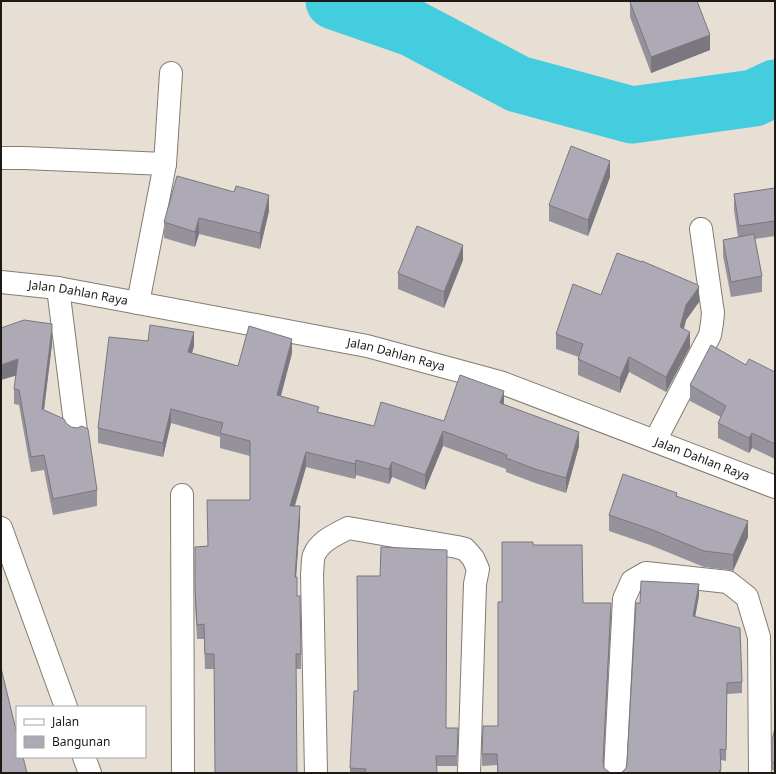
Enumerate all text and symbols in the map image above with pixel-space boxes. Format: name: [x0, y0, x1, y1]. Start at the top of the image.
street label: Jalan Dahlan Raya: [27, 276, 130, 309]
street label: Jalan Dahlan Raya: [345, 333, 447, 375]
street label: Jalan Dahlan Raya: [651, 432, 753, 485]
legend: [16, 706, 146, 758]
text: Jalan: [51, 713, 79, 730]
text: Bangunan: [52, 733, 110, 750]

